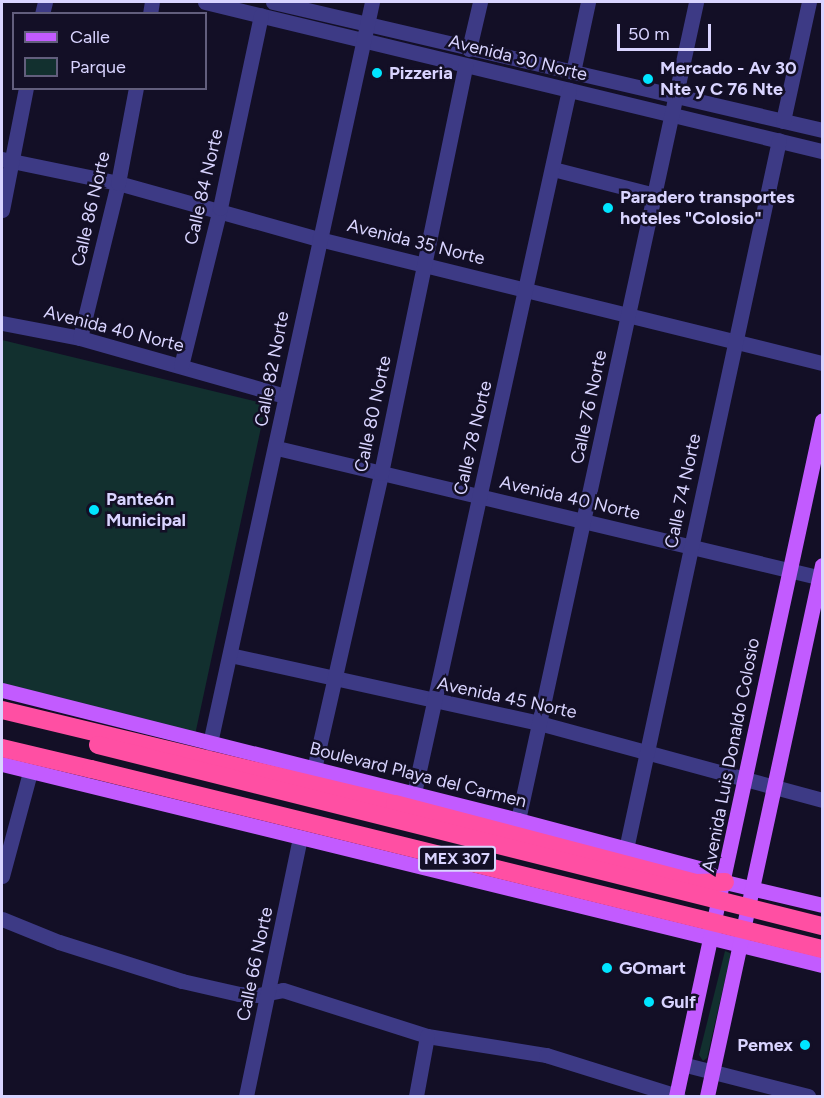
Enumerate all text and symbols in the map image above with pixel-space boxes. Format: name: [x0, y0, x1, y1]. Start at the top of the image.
legend: [12, 12, 207, 90]
scale bar: [620, 12, 714, 50]
text: 50 m: [628, 23, 670, 45]
text: Calle: [70, 26, 110, 48]
street label: Avenida 30 Norte: [446, 30, 590, 86]
text: Parque: [70, 56, 126, 78]
place label: Mercado - Av 30 Nte y C 76 Nte: [660, 58, 797, 100]
place label: Pizzeria: [389, 62, 453, 84]
marker: Pizzeria: [370, 66, 384, 80]
marker: Mercado - Av 30 Nte y C 76 Nte: [641, 72, 655, 86]
street label: Calle 84 Norte: [180, 127, 228, 247]
street label: Calle 86 Norte: [67, 150, 115, 268]
place label: Paradero transportes hoteles "Colosio": [620, 187, 795, 230]
marker: Paradero transportes hoteles "Colosio": [601, 201, 615, 215]
street label: Avenida 35 Norte: [345, 214, 487, 270]
street label: Avenida 40 Norte: [42, 301, 186, 357]
street label: Calle 82 Norte: [250, 310, 294, 428]
street label: Calle 76 Norte: [566, 348, 612, 466]
street label: Calle 80 Norte: [350, 354, 396, 474]
street label: Calle 78 Norte: [449, 379, 497, 497]
street label: Calle 74 Norte: [660, 432, 706, 550]
street label: Avenida 40 Norte: [498, 471, 642, 525]
place label: Panteón Municipal: [106, 489, 186, 532]
marker: Panteón Municipal: [87, 503, 101, 517]
street label: Avenida Luis Donaldo Colosio: [698, 636, 764, 874]
street label: Avenida 45 Norte: [435, 673, 579, 723]
street label: Boulevard Playa del Carmen: [307, 738, 529, 812]
road number: MEX 307: [418, 846, 496, 872]
street label: Calle 66 Norte: [232, 905, 278, 1023]
place label: GOmart: [619, 957, 686, 979]
marker: GOmart: [600, 961, 614, 975]
place label: Gulf: [661, 991, 696, 1013]
marker: Gulf: [642, 995, 656, 1009]
place label: Pemex: [737, 1034, 793, 1056]
marker: Pemex: [798, 1038, 812, 1052]

